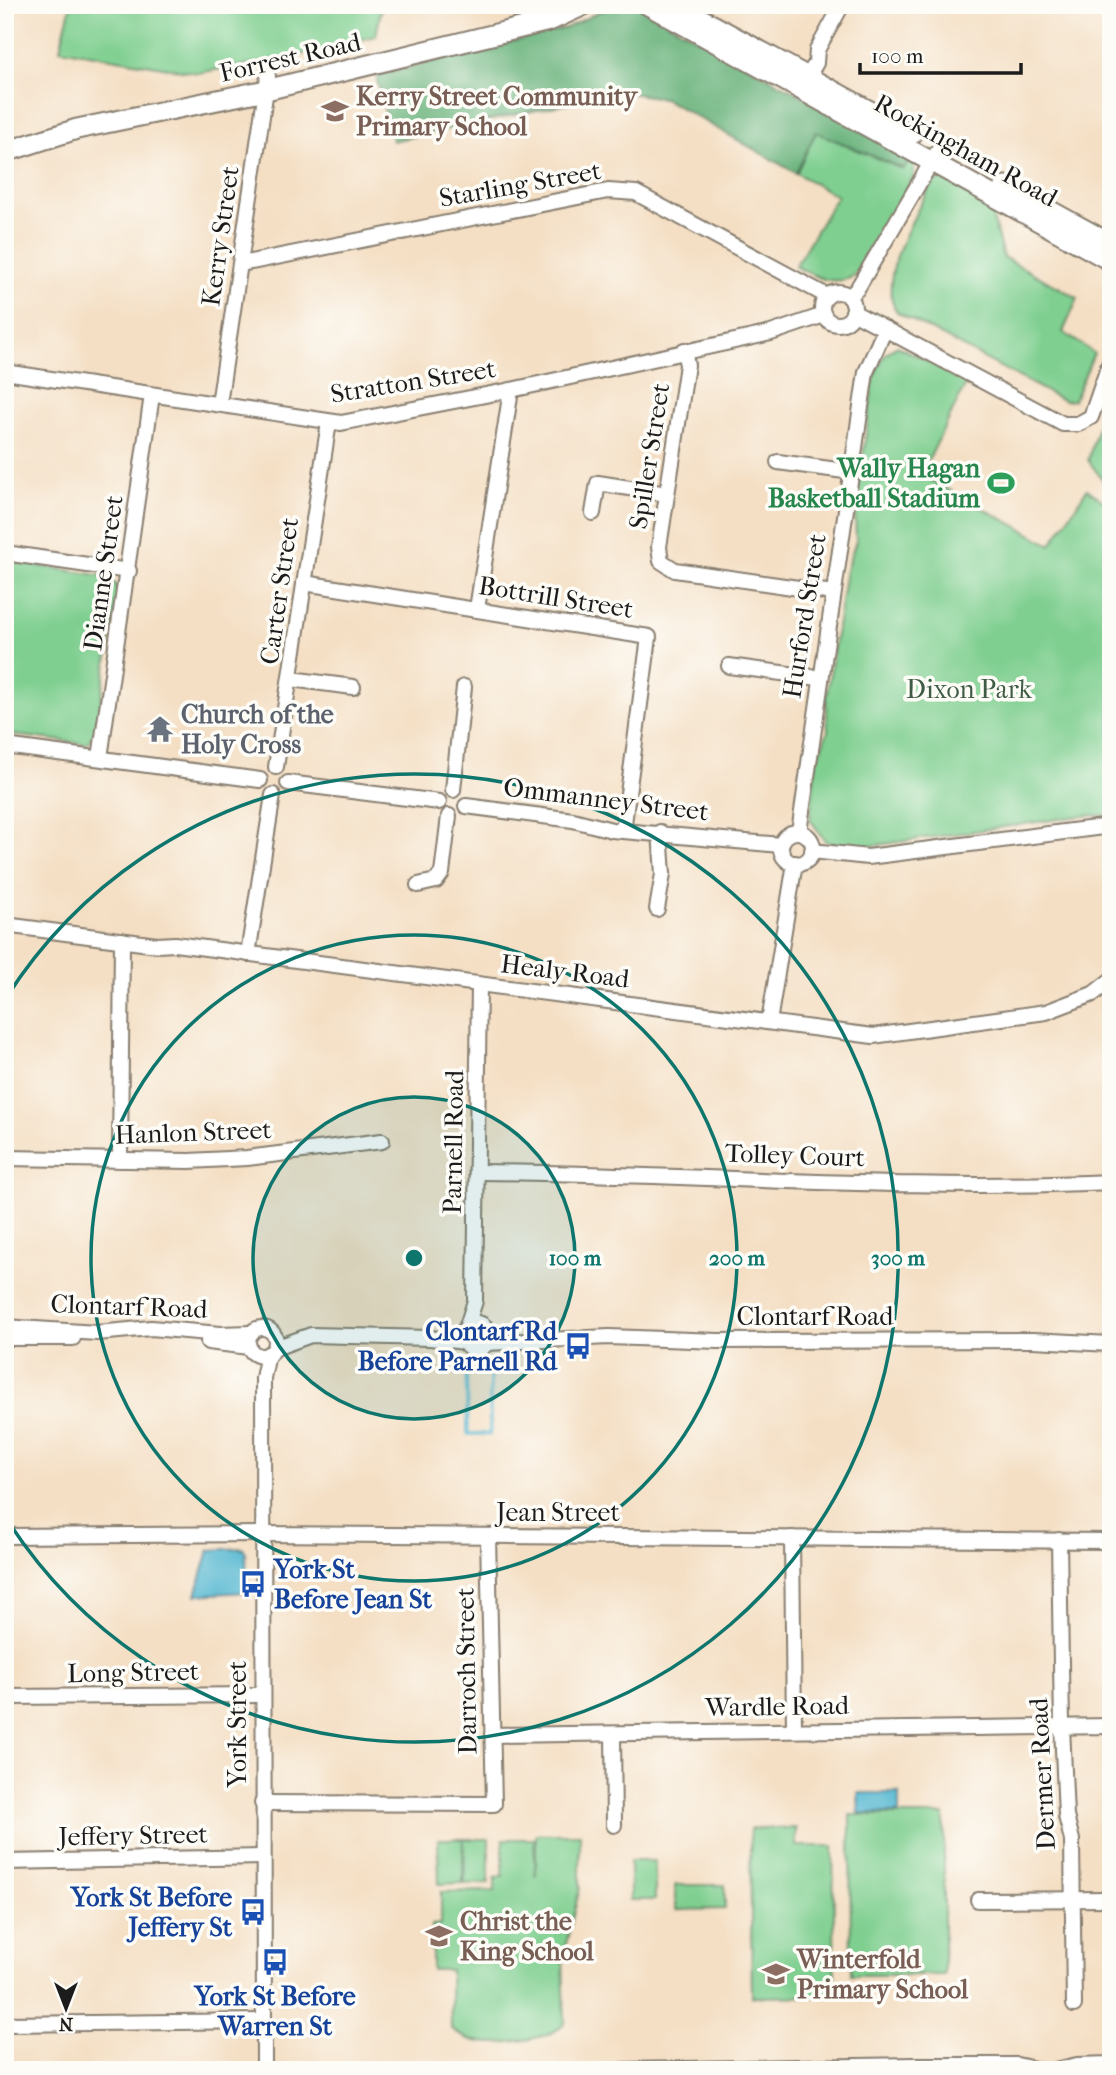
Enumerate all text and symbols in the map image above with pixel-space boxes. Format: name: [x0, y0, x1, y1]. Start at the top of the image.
street label: Forrest Road: [216, 26, 365, 89]
scale bar: [860, 32, 1021, 76]
text: 100 m: [871, 44, 924, 68]
place label: Kerry Street Community Primary School: [356, 81, 639, 142]
street label: Rockingham Road: [869, 87, 1064, 214]
school or university icon: Kerry Street Community Primary School: [320, 96, 350, 126]
street label: Starling Street: [437, 155, 604, 214]
street label: Kerry Street: [195, 163, 246, 308]
street label: Stratton Street: [328, 353, 499, 410]
street label: Spiller Street: [623, 380, 676, 531]
place label: Wally Hagan Basketball Stadium: [768, 453, 981, 514]
sports icon: Wally Hagan Basketball Stadium: [986, 468, 1016, 498]
street label: Dianne Street: [77, 493, 130, 653]
street label: Carter Street: [254, 515, 305, 667]
street label: Hurford Street: [776, 531, 833, 701]
street label: Bottrill Street: [477, 570, 636, 625]
park label: Dixon Park: [906, 674, 1033, 705]
place label: Church of the Holy Cross: [181, 699, 334, 760]
temple icon: Church of the Holy Cross: [145, 714, 175, 744]
street label: Ommanney Street: [502, 772, 711, 828]
street label: Healy Road: [499, 948, 632, 995]
street label: Parnell Road: [437, 1069, 470, 1214]
street label: Hanlon Street: [114, 1114, 273, 1151]
street label: Tolley Court: [725, 1138, 866, 1173]
centre of rings: [402, 1246, 426, 1270]
text: 100 m: [549, 1246, 602, 1270]
text: 200 m: [709, 1246, 766, 1270]
text: 300 m: [871, 1246, 925, 1270]
street label: Clontarf Road: [50, 1288, 209, 1325]
street label: Clontarf Road: [737, 1301, 894, 1332]
place label: Clontarf Rd Before Parnell Rd: [358, 1316, 558, 1377]
bus stop icon: Clontarf Rd Before Parnell Rd: [563, 1331, 593, 1361]
street label: Jean Street: [494, 1497, 620, 1528]
place label: York St Before Jean St: [272, 1554, 432, 1615]
bus stop icon: York St Before Jean St: [238, 1569, 268, 1599]
street label: Darroch Street: [450, 1586, 483, 1755]
street label: Long Street: [67, 1656, 200, 1689]
street label: York Street: [222, 1660, 253, 1788]
street label: Wardle Road: [704, 1690, 850, 1723]
street label: Dermer Road: [1023, 1696, 1062, 1851]
street label: Jeffery Street: [56, 1819, 209, 1852]
place label: York St Before Jeffery St: [69, 1882, 233, 1943]
bus stop icon: York St Before Jeffery St: [238, 1897, 268, 1927]
place label: Christ the King School: [460, 1906, 595, 1967]
school or university icon: Christ the King School: [424, 1921, 454, 1951]
place label: Winterfold Primary School: [796, 1944, 969, 2005]
bus stop icon: York St Before Warren St: [260, 1947, 290, 1977]
school or university icon: Winterfold Primary School: [761, 1959, 791, 1989]
north arrow: [32, 1974, 102, 2044]
place label: York St Before Warren St: [192, 1981, 356, 2042]
text: N: [58, 2013, 73, 2035]

